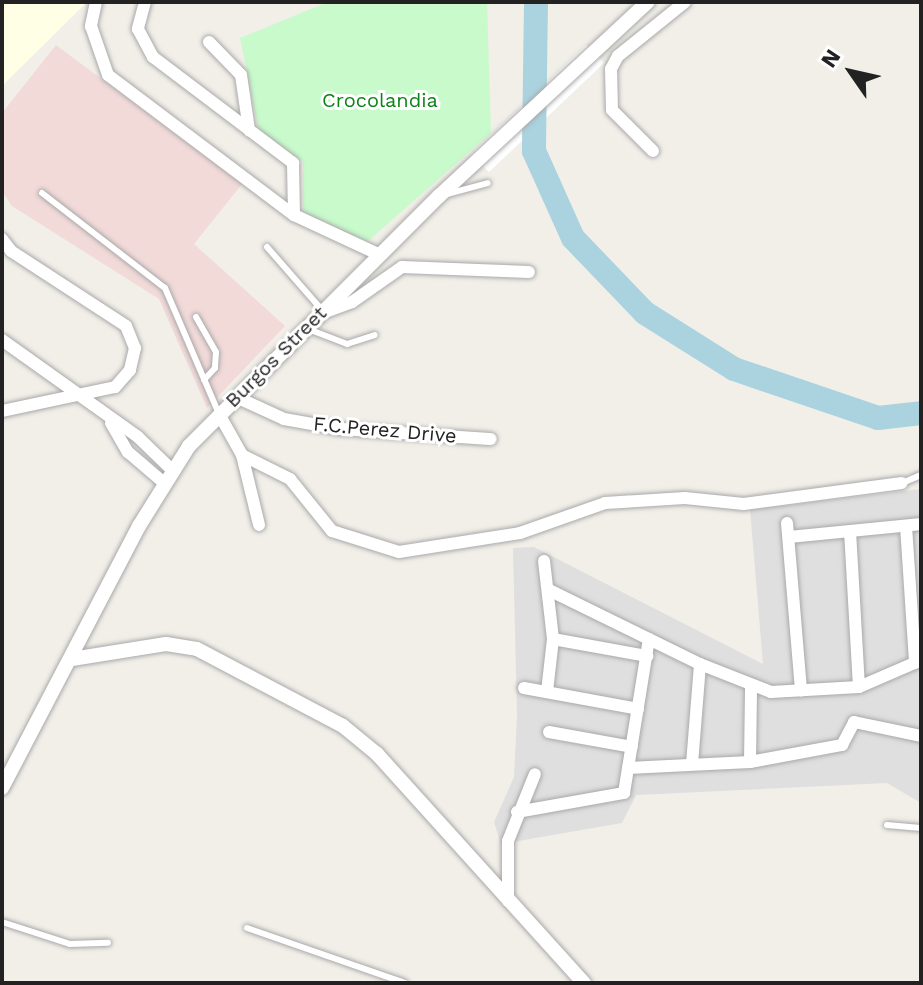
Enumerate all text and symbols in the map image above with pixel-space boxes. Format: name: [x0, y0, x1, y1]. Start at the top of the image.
north arrow: [811, 32, 891, 112]
text: N: [816, 45, 846, 72]
park label: Crocolandia: [322, 88, 438, 112]
street label: Burgos Street: [220, 301, 332, 413]
street label: F.C.Perez Drive: [312, 412, 458, 448]

